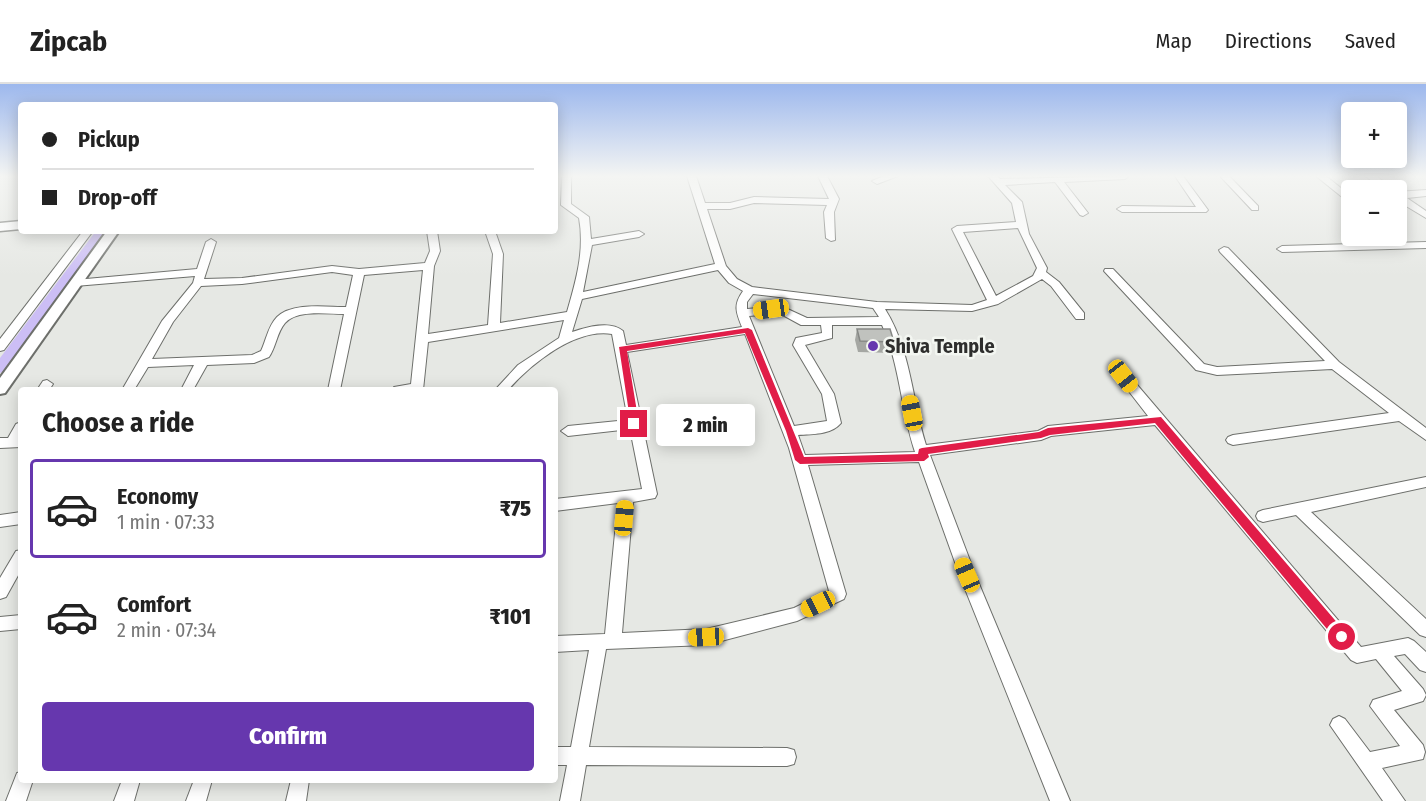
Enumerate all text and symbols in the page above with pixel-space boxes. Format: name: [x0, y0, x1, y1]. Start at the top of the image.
text: Zipcab: [30, 25, 107, 58]
text: Map: [1155, 28, 1192, 54]
text: Directions: [1225, 28, 1312, 54]
text: Saved: [1345, 28, 1396, 54]
map controls: [1341, 102, 1407, 246]
button: +: [1341, 102, 1407, 168]
text: Pickup: [78, 126, 140, 153]
button: −: [1341, 180, 1407, 246]
text: Drop-off: [78, 184, 157, 211]
car: [752, 298, 790, 320]
place label: Shiva Temple: [885, 334, 995, 358]
marker: Shiva Temple: [866, 339, 880, 353]
car: [1105, 356, 1141, 396]
car: [900, 394, 924, 432]
callout: 2 min: [655, 403, 754, 445]
text: Choose a ride: [42, 407, 194, 439]
route end: [620, 410, 647, 437]
text: 2 min: [683, 413, 728, 437]
icon: car: [45, 482, 99, 536]
text: Economy: [117, 483, 198, 510]
text: ₹75: [500, 495, 531, 522]
car: [613, 499, 635, 537]
text: 1 min · 07:33: [117, 510, 215, 534]
car: [952, 555, 982, 595]
car: [798, 588, 838, 620]
icon: car: [45, 590, 99, 644]
text: Comfort: [117, 591, 191, 618]
text: ₹101: [489, 603, 531, 630]
text: 2 min · 07:34: [117, 618, 216, 642]
route start: [1328, 623, 1355, 650]
car: [688, 627, 724, 647]
button: Confirm: [42, 702, 534, 771]

